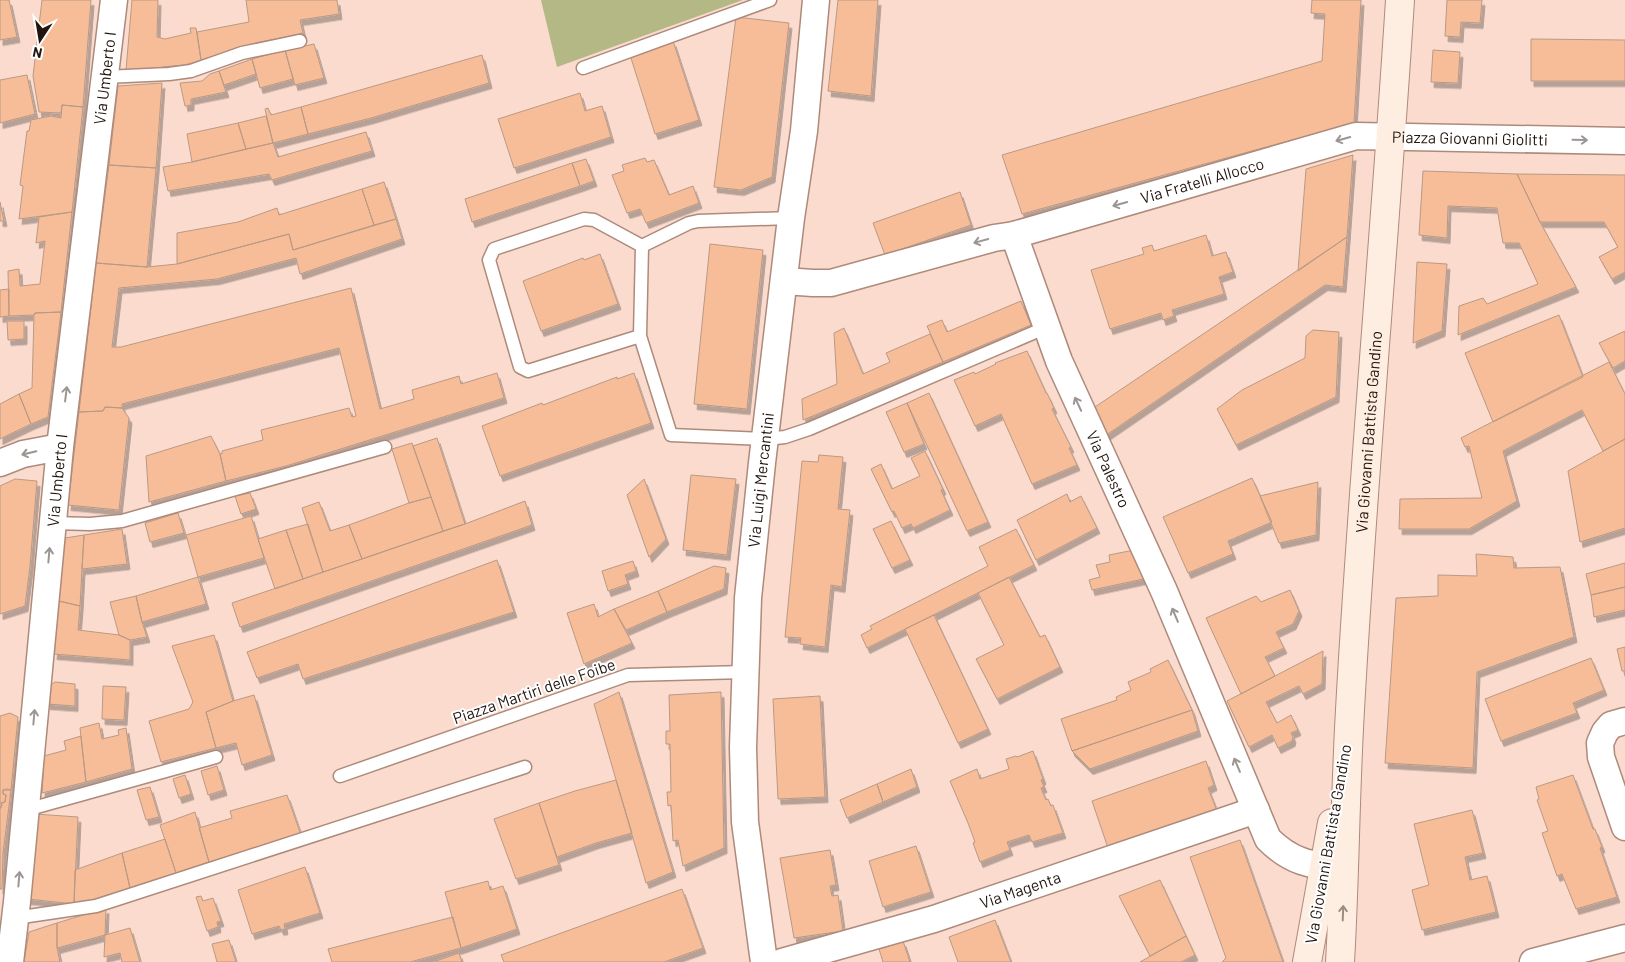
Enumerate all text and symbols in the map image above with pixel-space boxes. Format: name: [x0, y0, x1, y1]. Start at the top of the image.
north arrow: [15, 15, 65, 65]
street label: Via Umberto I: [89, 31, 119, 126]
text: N: [31, 44, 44, 62]
street label: Piazza Giovanni Giolitti: [1392, 127, 1548, 149]
one-way arrow: [1336, 135, 1352, 145]
one-way arrow: [1572, 135, 1588, 145]
street label: Via Fratelli Allocco: [1138, 153, 1266, 207]
one-way arrow: [1113, 200, 1129, 210]
one-way arrow: [973, 237, 989, 247]
street label: Via Giovanni Battista Gandino: [1351, 330, 1385, 533]
one-way arrow: [61, 386, 71, 402]
one-way arrow: [1073, 397, 1083, 412]
street label: Via Luigi Mercantini: [743, 411, 777, 549]
street label: Via Palestro: [1083, 427, 1135, 510]
street label: Via Umberto I: [43, 433, 71, 528]
one-way arrow: [22, 449, 38, 458]
one-way arrow: [45, 547, 54, 563]
one-way arrow: [1169, 608, 1178, 623]
street label: Piazza Martiri delle Foibe: [450, 654, 618, 727]
one-way arrow: [30, 709, 39, 725]
street label: Via Giovanni Battista Gandino: [1301, 743, 1354, 945]
one-way arrow: [1232, 758, 1242, 773]
street label: Via Magenta: [977, 867, 1063, 912]
one-way arrow: [14, 871, 24, 887]
one-way arrow: [1338, 906, 1347, 922]

